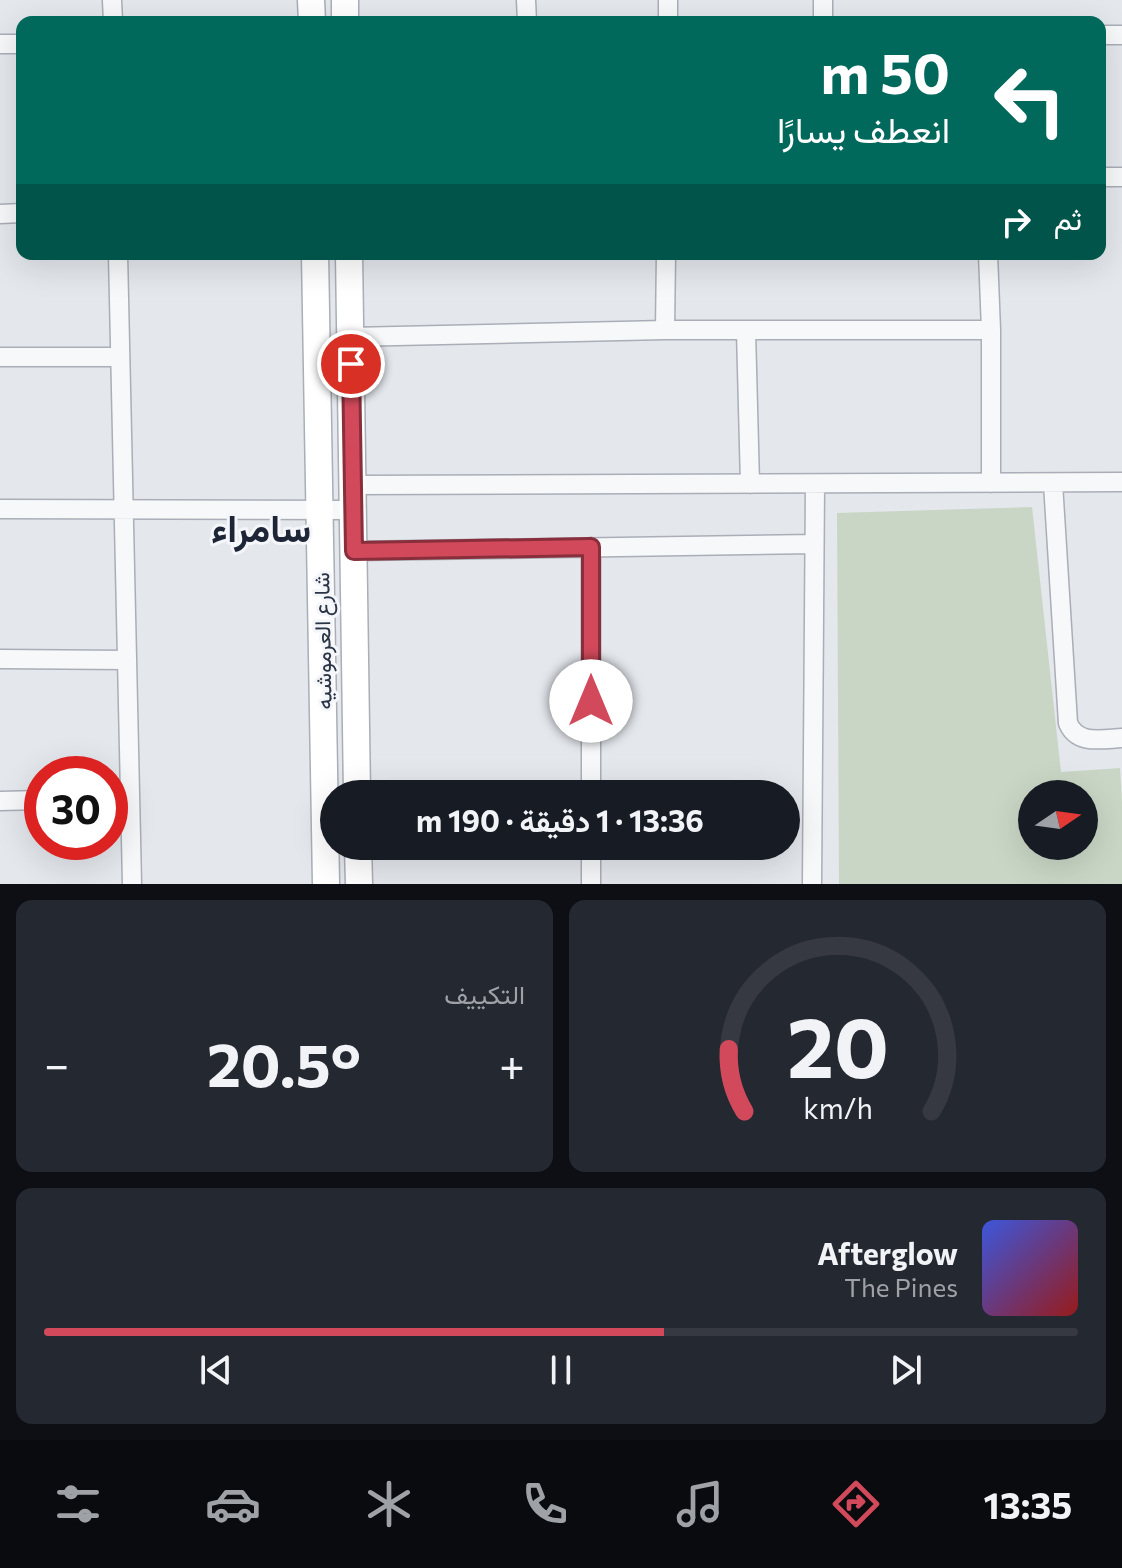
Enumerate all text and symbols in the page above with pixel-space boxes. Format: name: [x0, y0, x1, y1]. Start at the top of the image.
text: 50 m: [821, 37, 950, 106]
icon: left: [978, 48, 1082, 152]
text: انعطف يسارًا: [777, 106, 950, 150]
text: ثم: [1054, 199, 1082, 236]
icon: right: [994, 200, 1038, 244]
pin: [317, 330, 385, 398]
icon: arrive: [329, 342, 373, 386]
district label: سامراء: [211, 503, 311, 553]
street label: شارع العرموشيه: [307, 572, 339, 710]
position arrow: [549, 659, 633, 743]
speed limit sign: 30: [24, 756, 128, 860]
north arrow: [1018, 780, 1098, 860]
map controls: [1018, 780, 1098, 860]
text: 13:36 · 1 دقيقة · 190 m: [416, 801, 704, 838]
text: التكييف: [444, 978, 525, 1009]
text: 20: [786, 993, 889, 1095]
text: 20.5°: [207, 1026, 361, 1099]
text: −: [44, 1036, 69, 1090]
text: +: [499, 1036, 525, 1090]
text: km/h: [803, 1090, 872, 1125]
text: Afterglow: [817, 1234, 958, 1271]
text: The Pines: [844, 1271, 958, 1302]
icon: previous: [194, 1348, 238, 1392]
icon: pause: [539, 1348, 583, 1392]
icon: next: [884, 1348, 928, 1392]
icon: filters: [50, 1476, 106, 1532]
icon: car: [205, 1476, 261, 1532]
icon: climate: [361, 1476, 417, 1532]
icon: phone: [517, 1476, 573, 1532]
icon: music: [672, 1476, 728, 1532]
icon: directions: [828, 1476, 884, 1532]
text: 13:35: [983, 1482, 1072, 1526]

